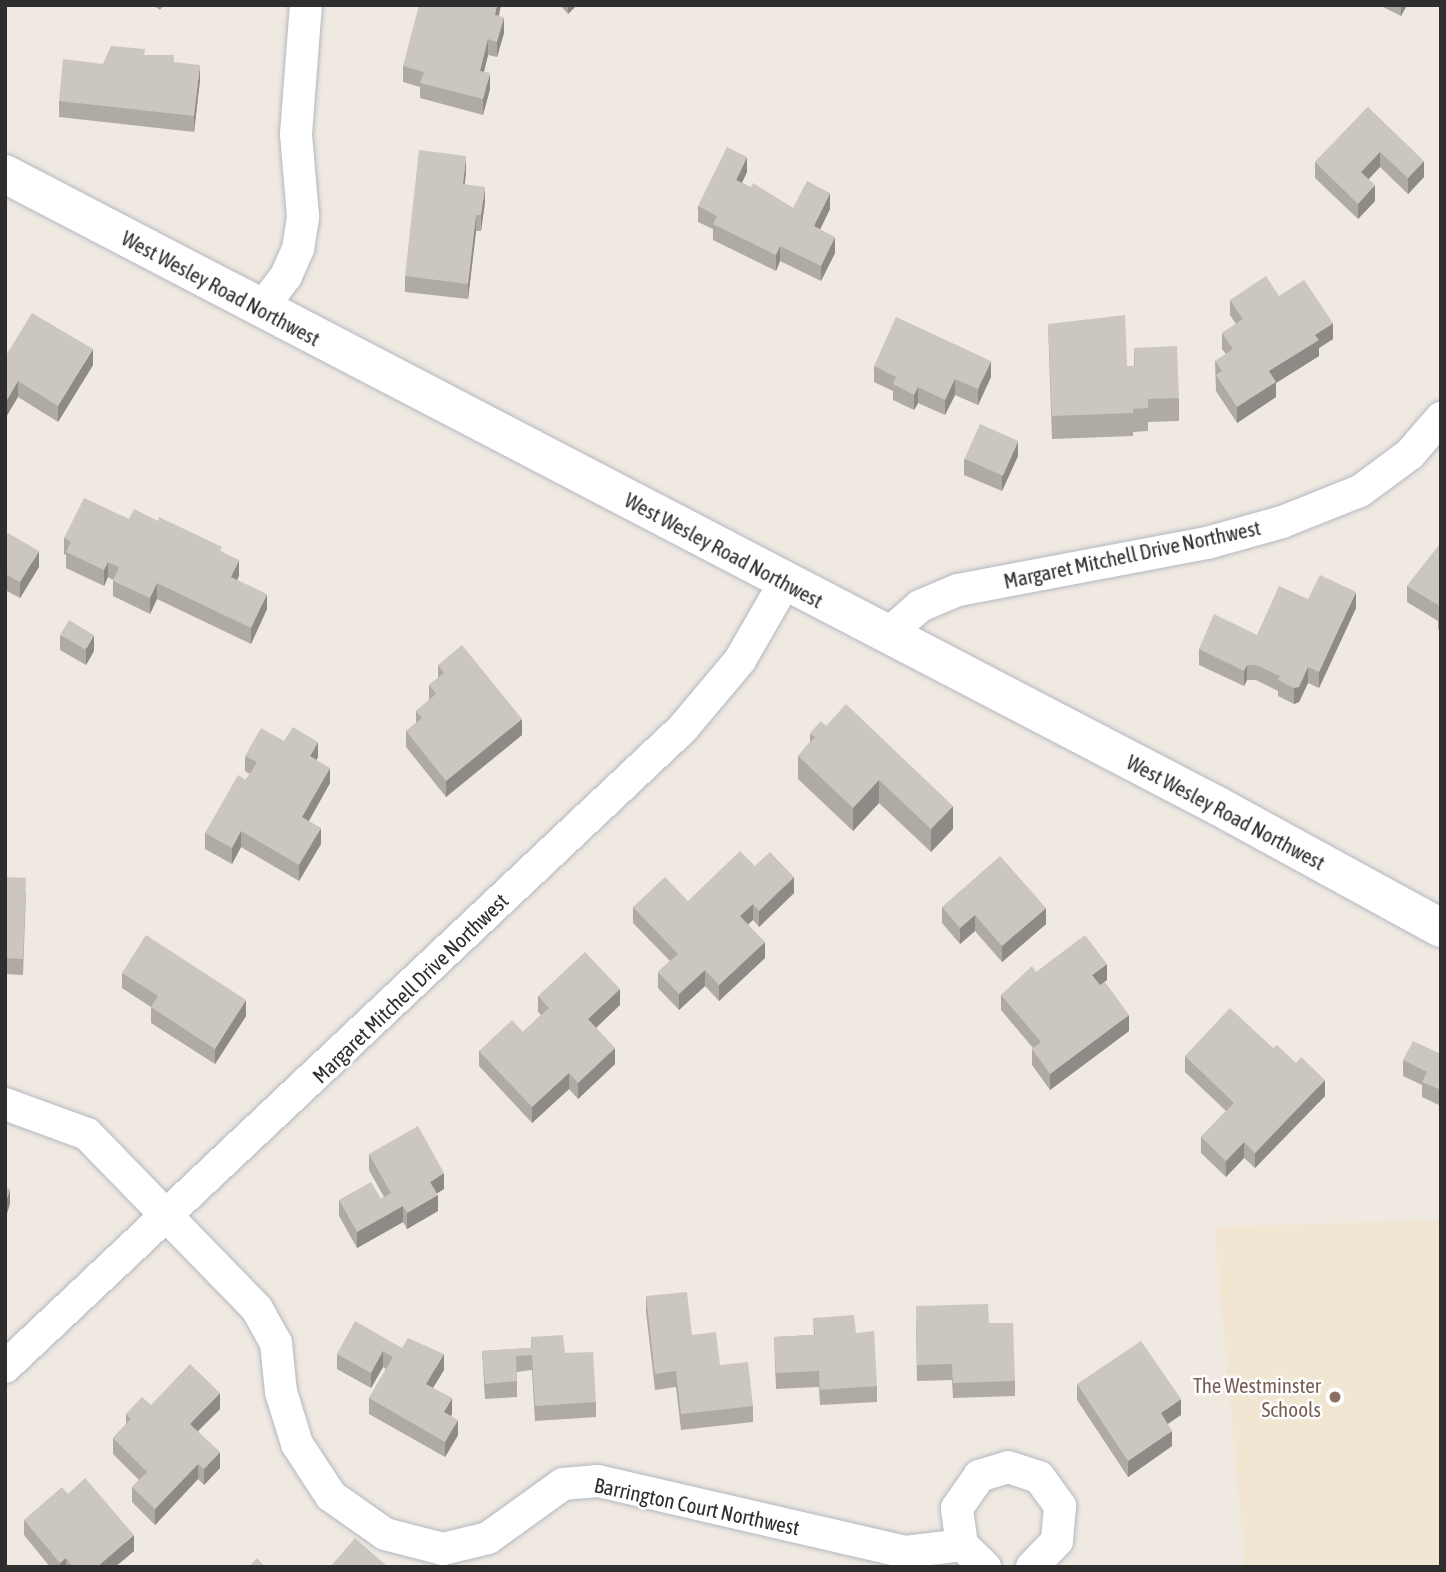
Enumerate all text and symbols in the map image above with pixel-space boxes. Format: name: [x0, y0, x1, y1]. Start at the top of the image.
street label: West Wesley Road Northwest: [118, 225, 324, 351]
street label: West Wesley Road Northwest: [621, 487, 827, 613]
street label: Margaret Mitchell Drive Northwest: [1001, 514, 1263, 594]
street label: West Wesley Road Northwest: [1123, 749, 1329, 875]
street label: Margaret Mitchell Drive Northwest: [307, 888, 513, 1088]
place label: The Westminster Schools: [1193, 1372, 1321, 1422]
marker: The Westminster Schools: [1327, 1389, 1343, 1405]
street label: Barrington Court Northwest: [592, 1472, 802, 1540]

